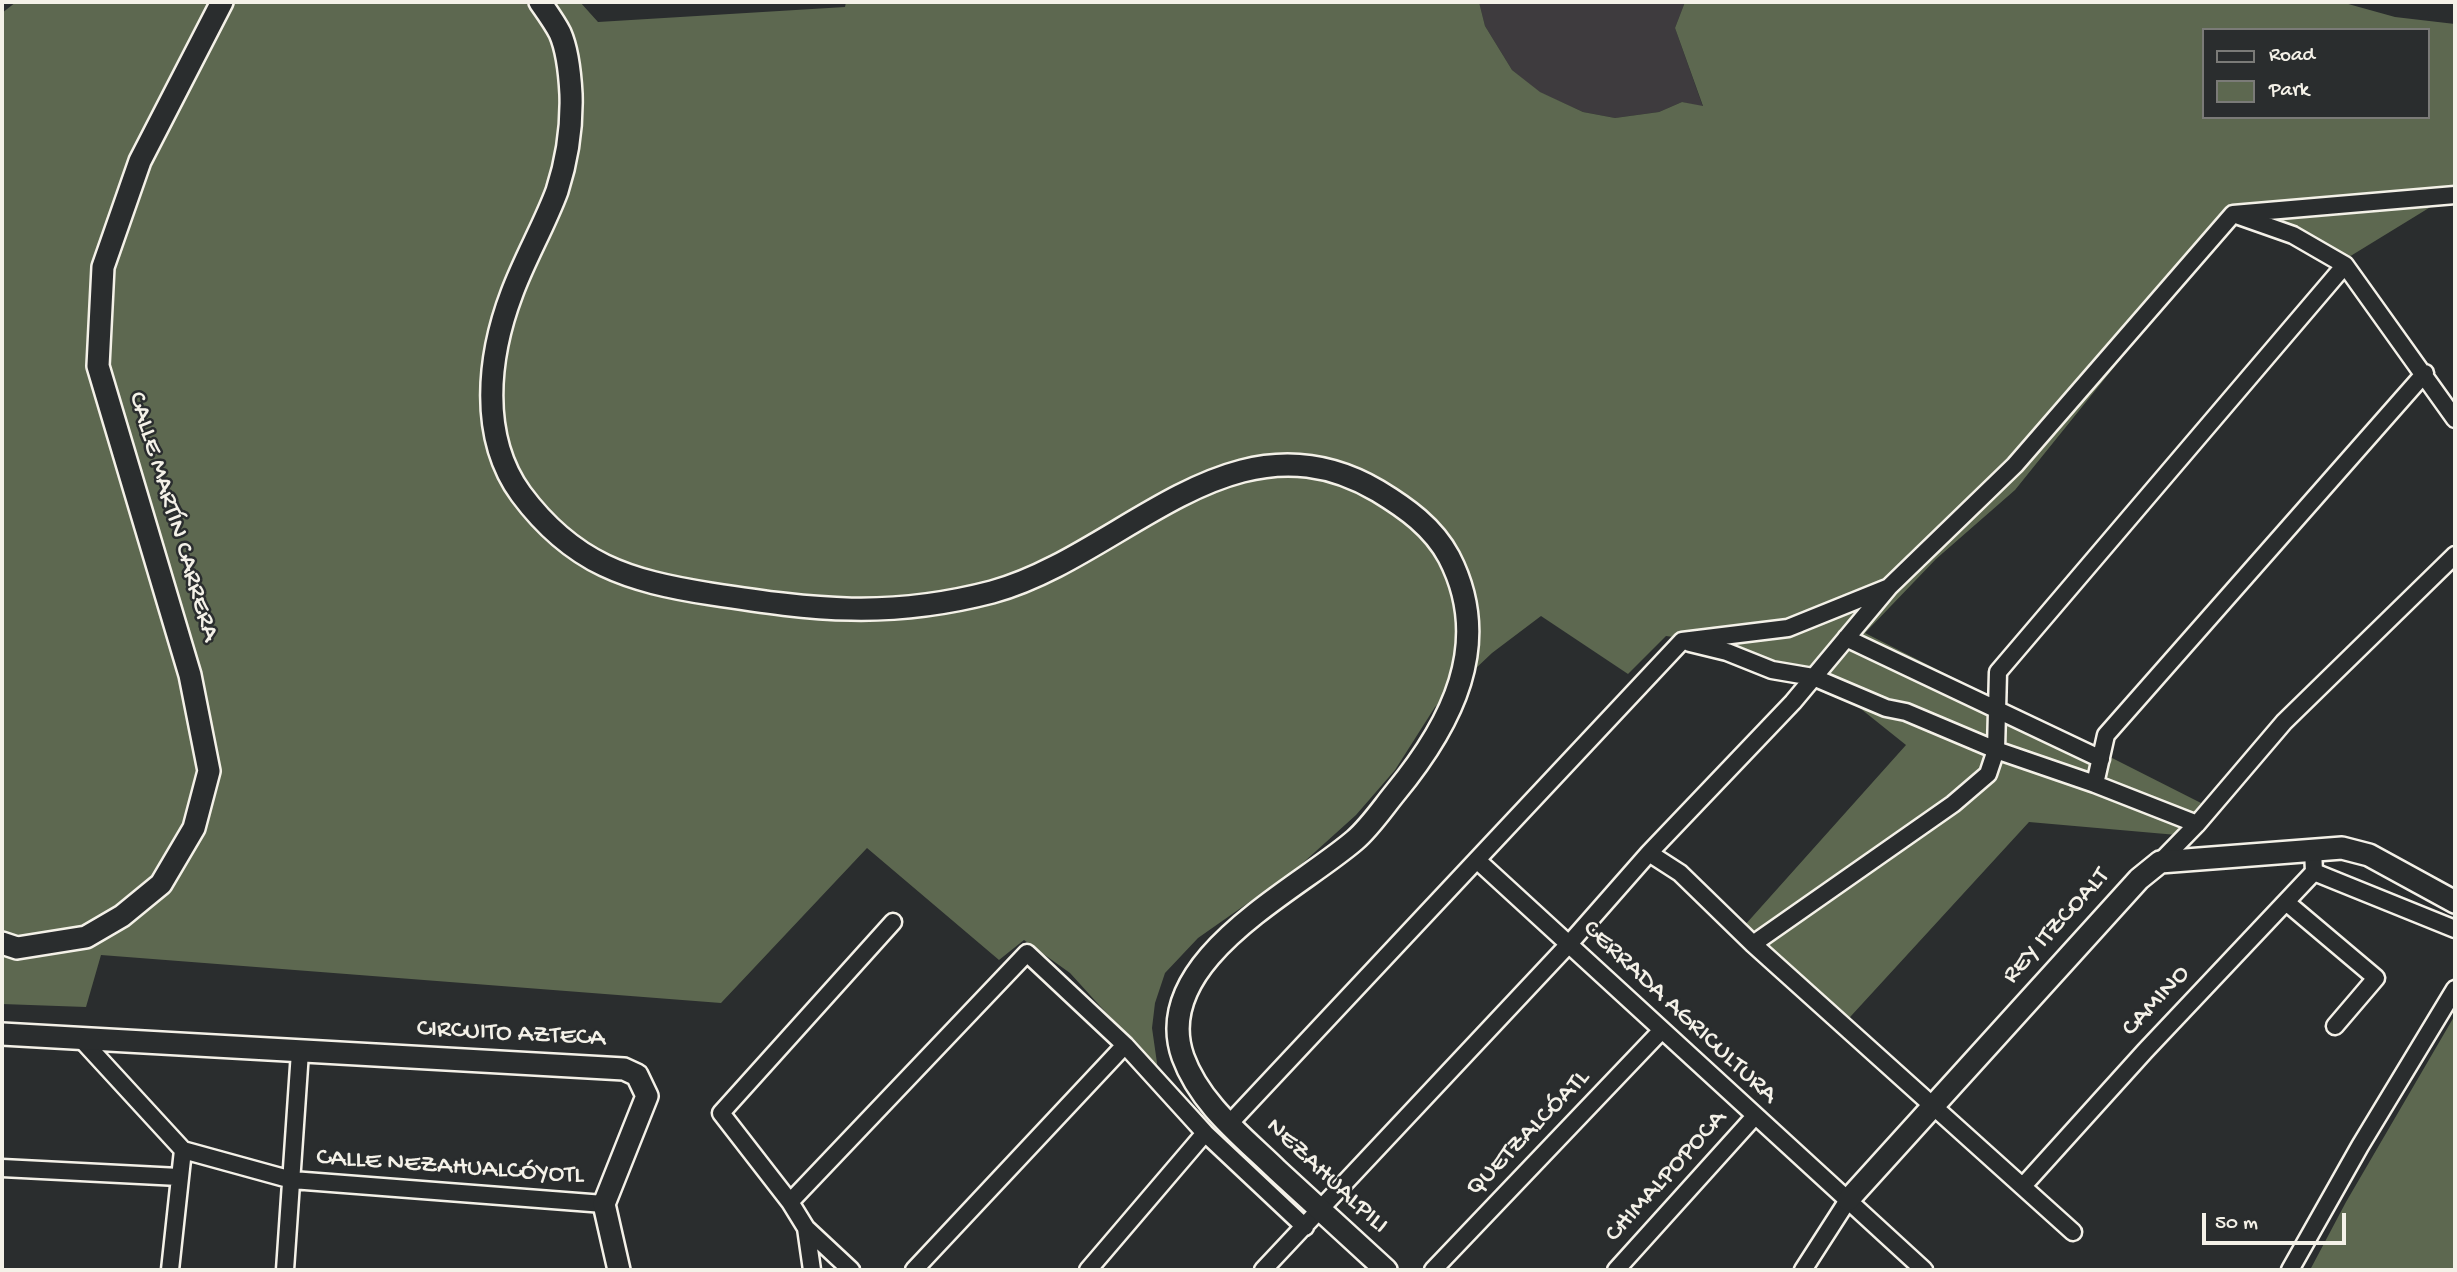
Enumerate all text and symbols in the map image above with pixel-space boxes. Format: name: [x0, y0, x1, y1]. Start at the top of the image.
legend: [2202, 28, 2429, 119]
text: Road: [2269, 44, 2315, 69]
text: Park: [2269, 79, 2309, 104]
street label: CALLE MARTÍN CARRERA: [119, 389, 225, 645]
street label: REY ITZCOALT: [1997, 862, 2117, 992]
street label: CERRADA AGRICULTURA: [1575, 914, 1783, 1112]
street label: CAMINO: [2116, 960, 2198, 1044]
street label: CIRCUITO AZTECA: [416, 1014, 606, 1056]
street label: QUETZALCÓATL: [1460, 1064, 1598, 1204]
street label: CHIMALPOPOCA: [1599, 1104, 1735, 1250]
street label: NEZAHUALPILI: [1258, 1112, 1394, 1242]
street label: CALLE NEZAHUALCÓYOTL: [315, 1143, 585, 1193]
scale bar: [2205, 1198, 2348, 1242]
text: 50 m: [2215, 1212, 2258, 1237]

